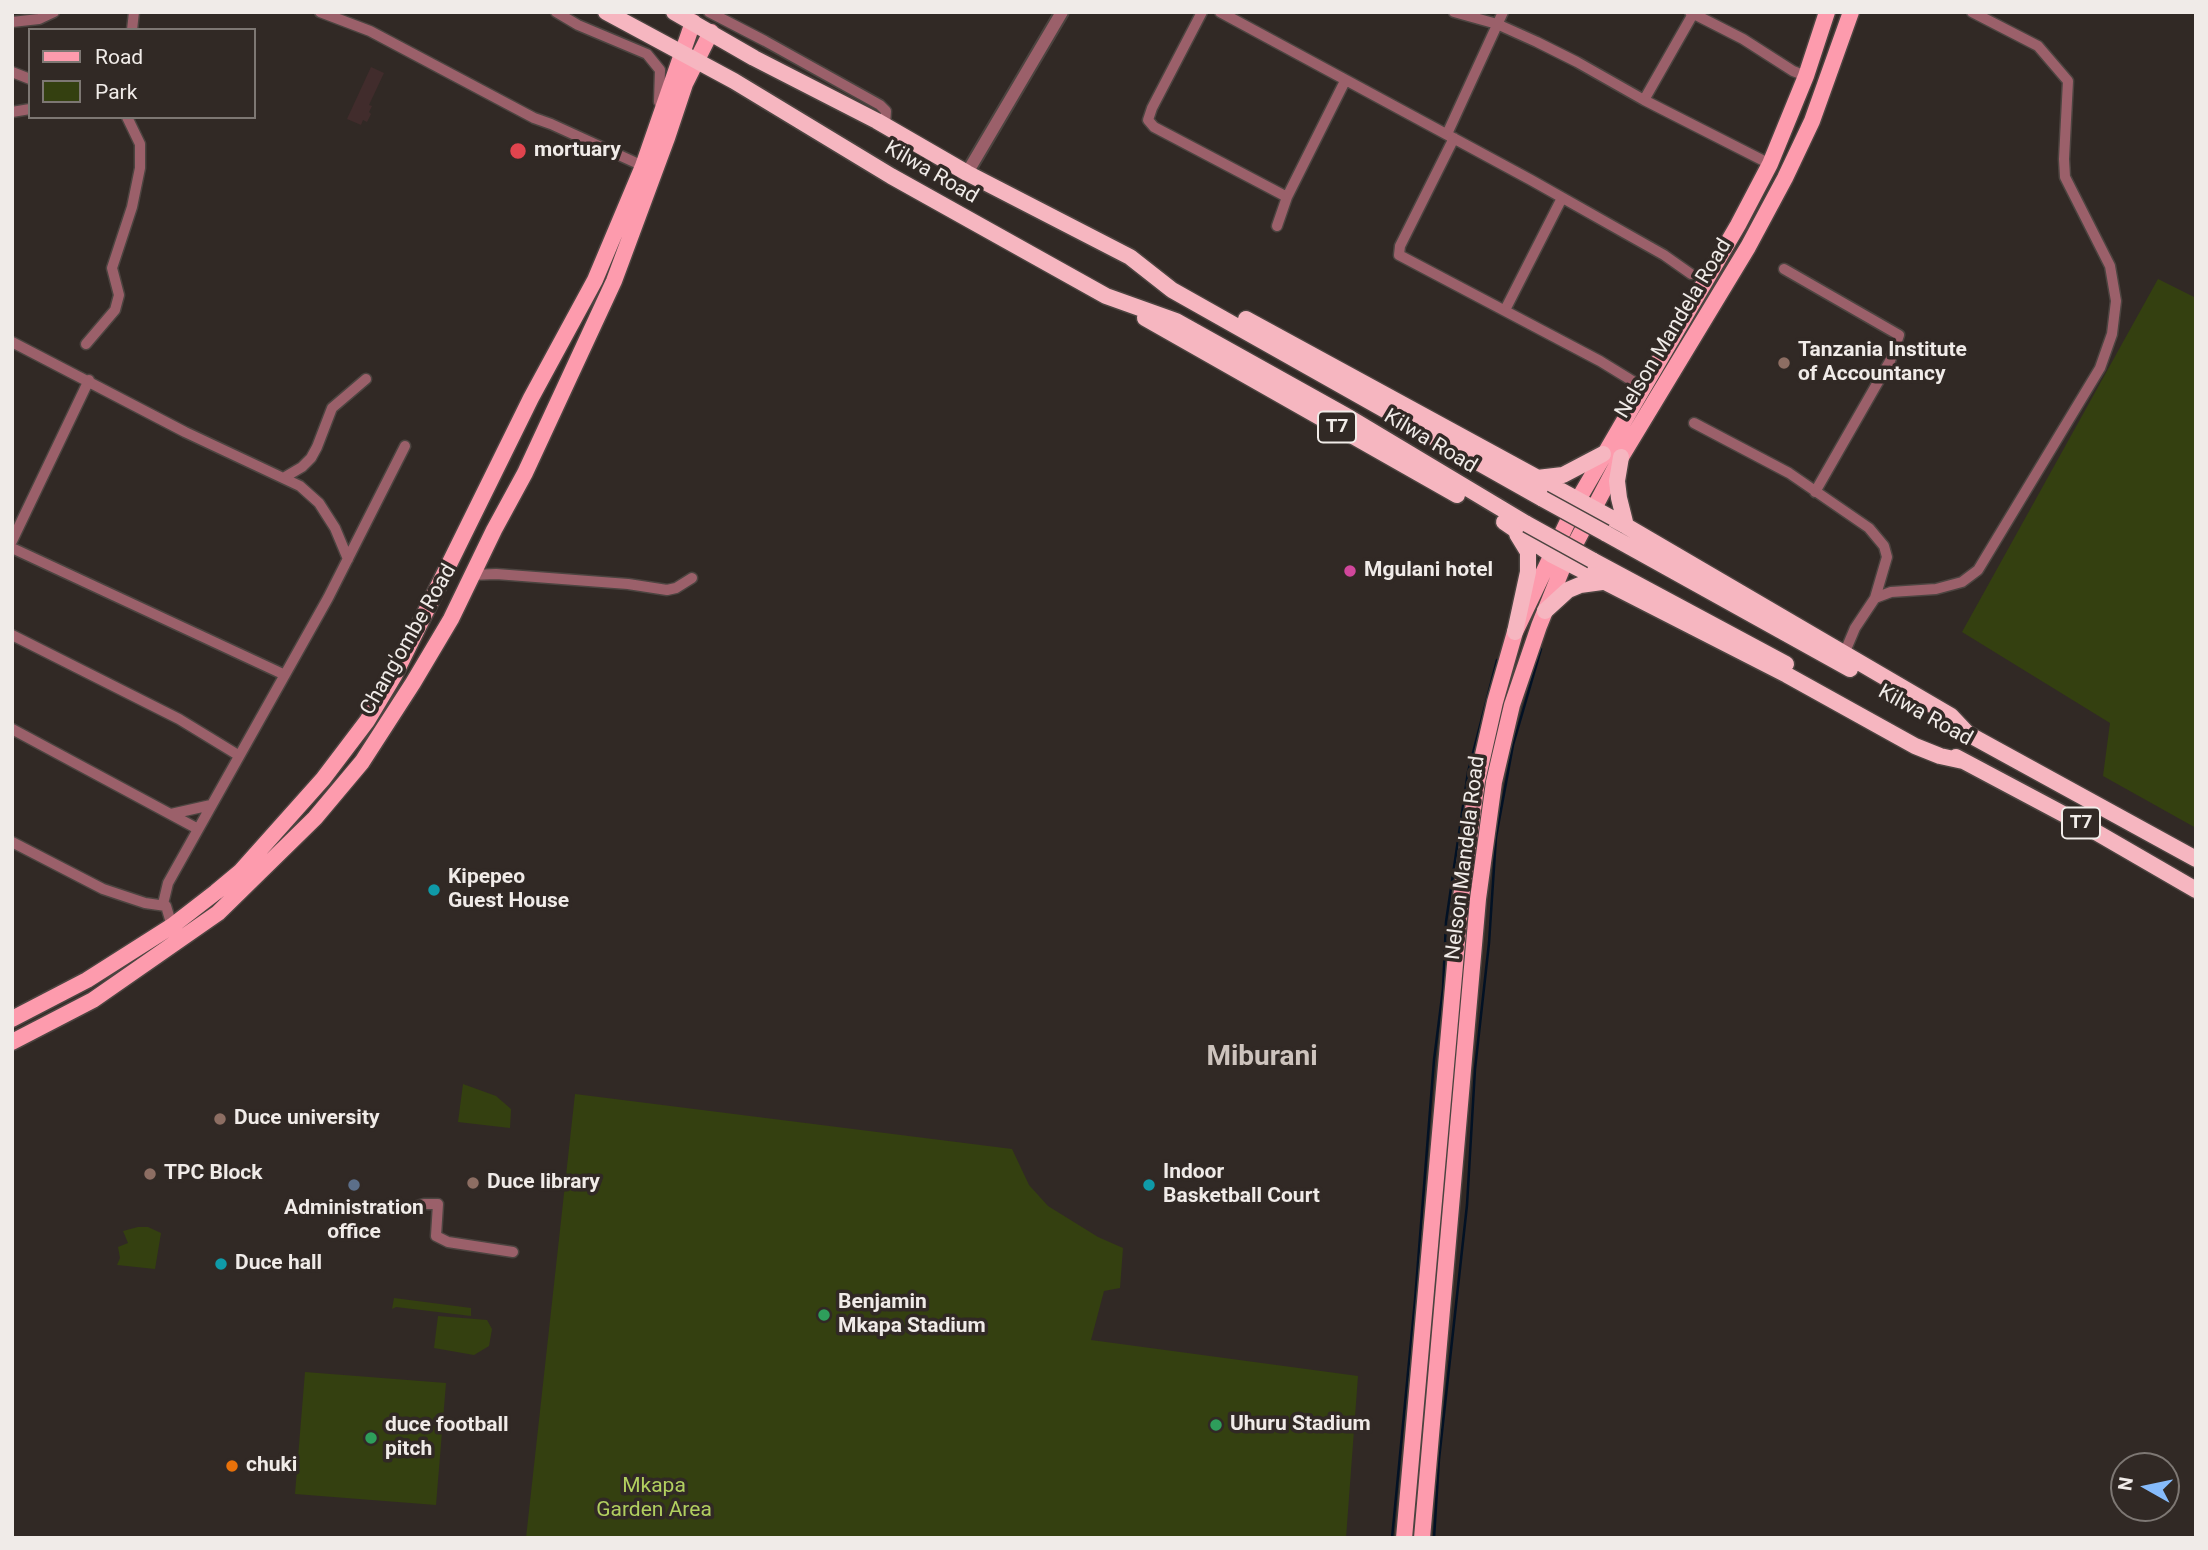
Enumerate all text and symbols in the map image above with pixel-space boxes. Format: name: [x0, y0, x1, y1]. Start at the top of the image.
legend: [28, 28, 256, 119]
text: Road: [95, 45, 143, 69]
text: Park: [95, 80, 137, 104]
street label: Kilwa Road: [880, 136, 982, 210]
place label: mortuary: [534, 138, 621, 164]
marker: mortuary: [508, 141, 528, 161]
street label: Nelson Mandela Road: [1610, 235, 1738, 423]
place label: Tanzania Institute of Accountancy: [1798, 338, 1967, 388]
marker: Tanzania Institute of Accountancy: [1776, 355, 1792, 371]
street label: Kilwa Road: [1379, 404, 1481, 480]
road number: T7: [1318, 412, 1356, 442]
place label: Mgulani hotel: [1364, 558, 1493, 584]
street label: Chang'ombe Road: [356, 560, 462, 720]
marker: Mgulani hotel: [1342, 563, 1358, 579]
street label: Kilwa Road: [1873, 680, 1977, 752]
street label: Nelson Mandela Road: [1441, 755, 1491, 961]
road number: T7: [2062, 808, 2100, 838]
place label: Kipepeo Guest House: [448, 865, 569, 915]
marker: Kipepeo Guest House: [426, 882, 442, 898]
district label: Miburani: [1206, 1041, 1318, 1075]
place label: Duce university: [234, 1106, 380, 1132]
marker: Duce university: [212, 1111, 228, 1127]
place label: Indoor Basketball Court: [1163, 1160, 1320, 1210]
place label: TPC Block: [164, 1161, 262, 1187]
marker: TPC Block: [142, 1166, 158, 1182]
place label: Duce library: [487, 1170, 600, 1196]
marker: Duce library: [465, 1175, 481, 1191]
marker: Administration office: [346, 1177, 362, 1193]
marker: Indoor Basketball Court: [1141, 1177, 1157, 1193]
place label: Administration office: [284, 1196, 424, 1246]
place label: Duce hall: [235, 1251, 322, 1277]
marker: Duce hall: [213, 1256, 229, 1272]
place label: Benjamin Mkapa Stadium: [838, 1290, 986, 1340]
marker: Benjamin Mkapa Stadium: [816, 1307, 832, 1323]
place label: Uhuru Stadium: [1230, 1412, 1371, 1438]
place label: duce football pitch: [385, 1413, 509, 1463]
marker: Uhuru Stadium: [1208, 1417, 1224, 1433]
marker: duce football pitch: [363, 1430, 379, 1446]
north arrow: [2110, 1452, 2180, 1522]
place label: chuki: [246, 1453, 297, 1479]
marker: chuki: [224, 1458, 240, 1474]
park label: Mkapa Garden Area: [596, 1474, 712, 1524]
text: N: [2113, 1476, 2138, 1492]

